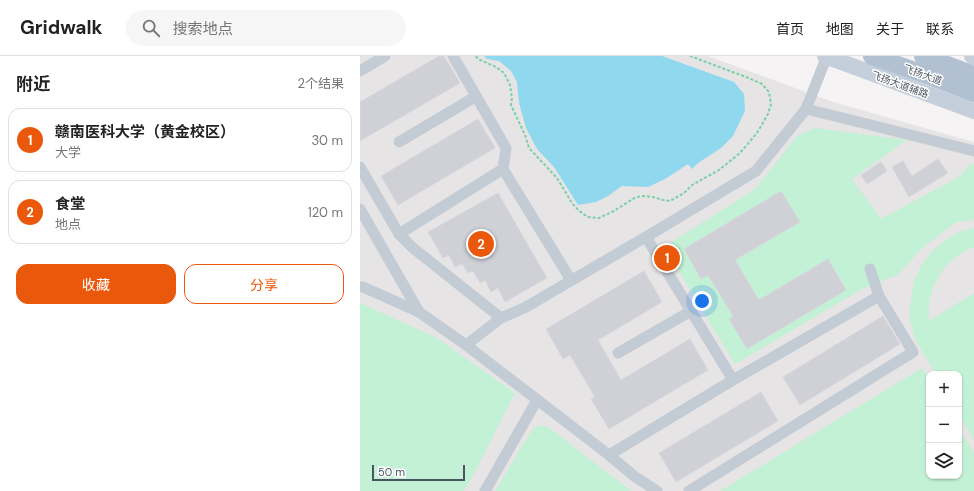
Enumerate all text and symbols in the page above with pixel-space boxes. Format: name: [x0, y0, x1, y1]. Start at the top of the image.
search box: [126, 10, 406, 46]
text: Gridwalk: [20, 15, 102, 40]
icon: search: [140, 17, 162, 39]
text: 搜索地点: [172, 19, 233, 39]
text: 首页: [776, 20, 804, 38]
text: 地图: [826, 20, 854, 38]
text: 关于: [876, 20, 904, 38]
text: 联系: [926, 20, 954, 38]
street label: 飞扬大道: [902, 62, 944, 87]
street label: 飞扬大道辅路: [869, 68, 930, 101]
text: 附近: [16, 73, 50, 95]
text: 2个结果: [298, 75, 344, 92]
text: 赣南医科大学（黄金校区）: [55, 122, 235, 142]
text: 1: [28, 132, 32, 149]
text: 30 m: [311, 132, 343, 149]
text: 大学: [55, 144, 81, 161]
text: 食堂: [55, 194, 85, 214]
text: 2: [26, 204, 34, 221]
text: 120 m: [308, 204, 343, 221]
text: 地点: [55, 216, 81, 233]
pin: 2: [468, 229, 494, 259]
pin: 1: [654, 243, 680, 273]
button: 收藏: [16, 264, 176, 304]
button: 分享: [184, 264, 344, 304]
your location: [692, 291, 712, 311]
map controls: [926, 371, 962, 479]
button: +: [926, 371, 962, 407]
button: −: [926, 407, 962, 443]
button: layers: [926, 443, 962, 479]
scale bar: [372, 463, 465, 482]
text: 50 m: [378, 465, 405, 479]

